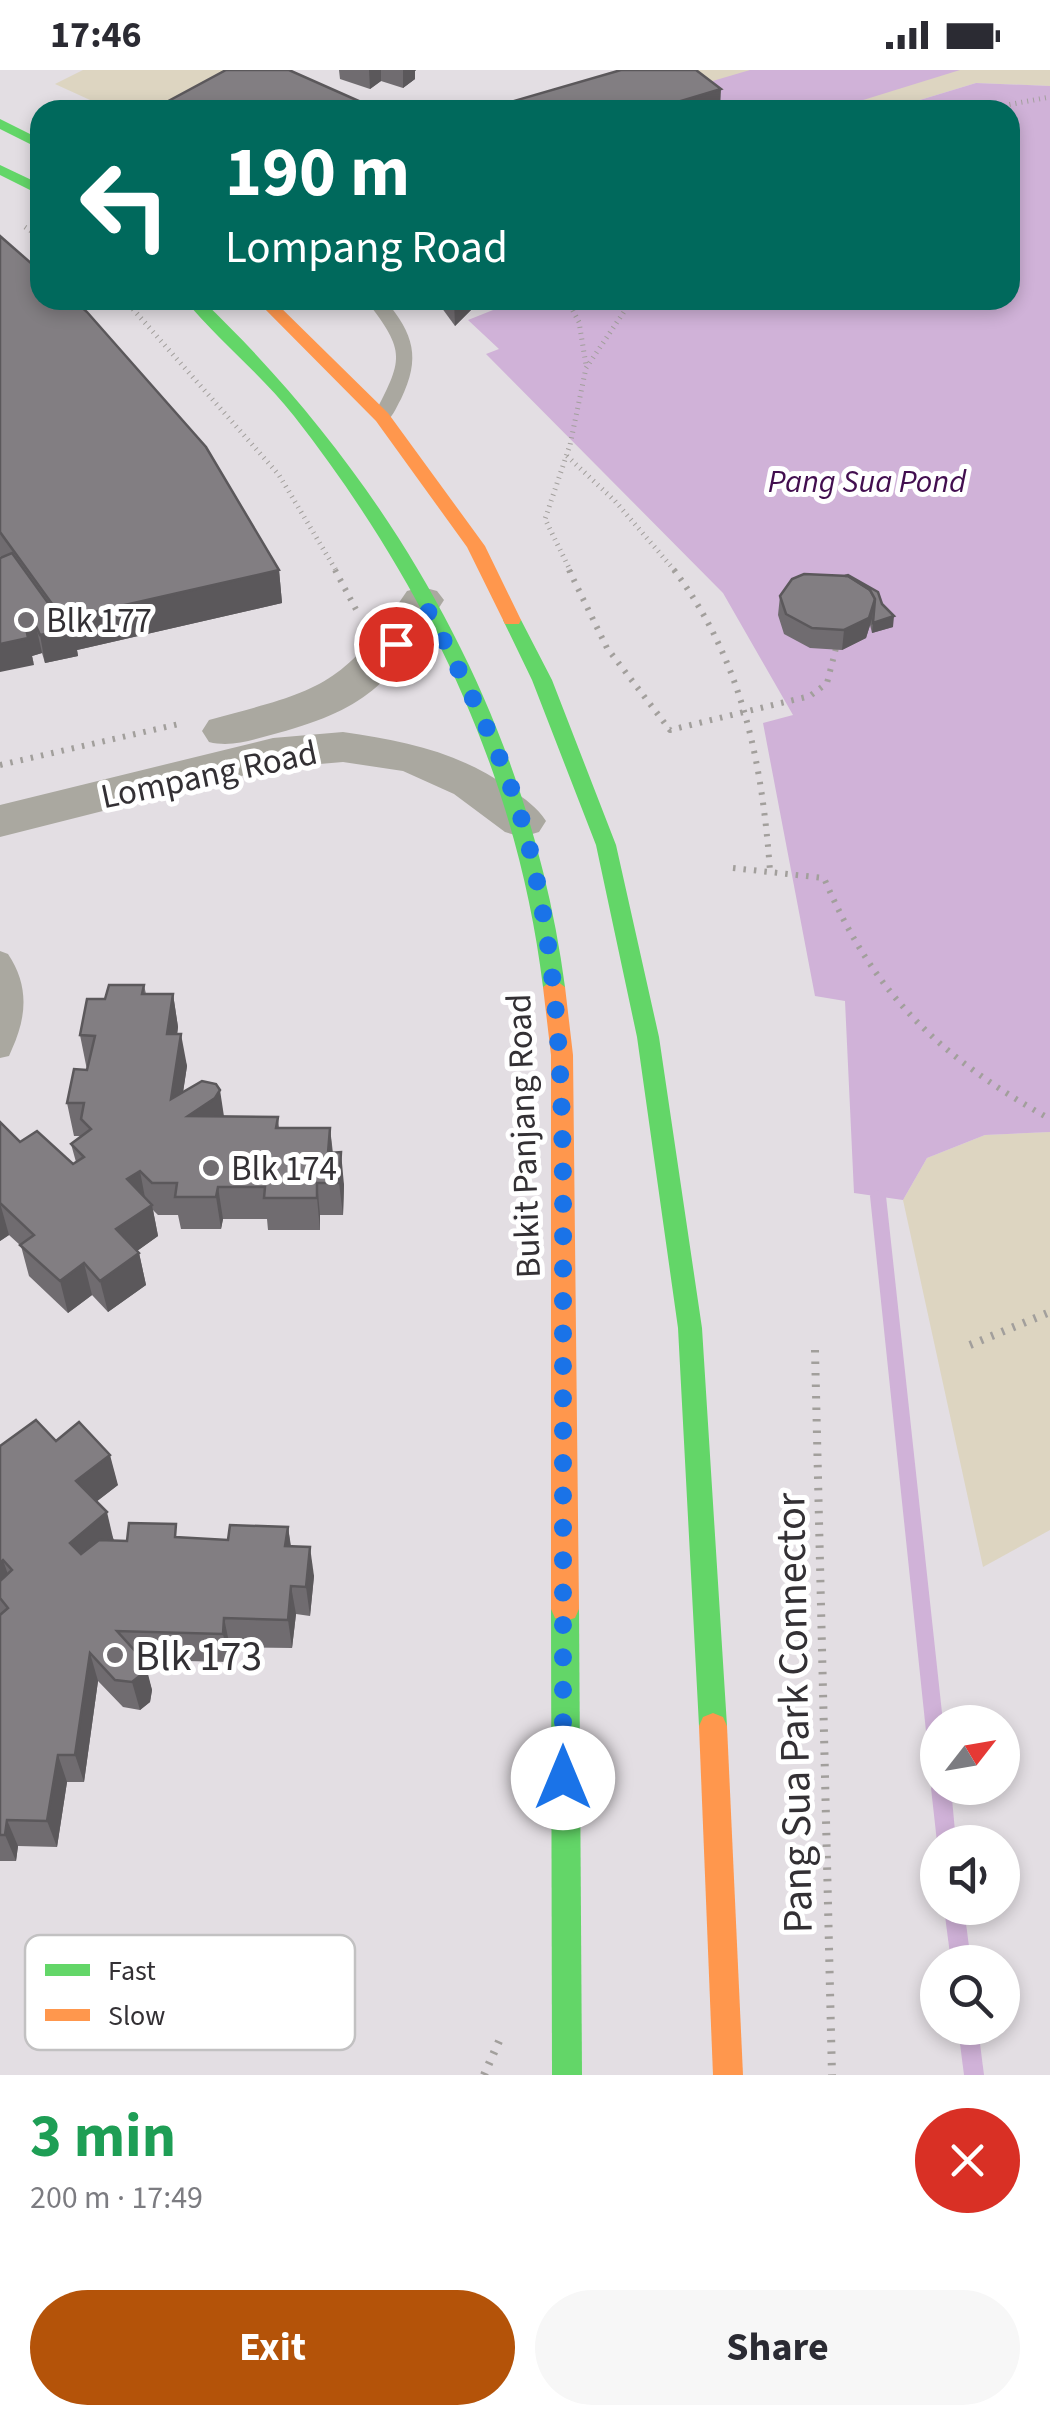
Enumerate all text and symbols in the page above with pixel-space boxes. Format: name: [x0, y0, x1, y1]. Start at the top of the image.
text: 17:46: [50, 8, 142, 62]
text: 190 m: [225, 123, 410, 223]
icon: left: [60, 140, 190, 270]
text: Lompang Road: [225, 216, 508, 280]
water label: Pang Sua Pond: [768, 459, 967, 505]
place label: Blk 177: [46, 596, 152, 646]
pin: [354, 602, 439, 687]
marker: Blk 177: [15, 609, 37, 631]
icon: arrive: [369, 617, 424, 672]
street label: Lompang Road: [96, 728, 322, 822]
street label: Bukit Panjang Road: [494, 993, 554, 1279]
place label: Blk 174: [231, 1144, 337, 1194]
marker: Blk 174: [200, 1157, 222, 1179]
street label: Pang Sua Park Connector: [761, 1492, 829, 1934]
place label: Blk 173: [135, 1627, 262, 1687]
marker: Blk 173: [104, 1644, 126, 1666]
north arrow: [920, 1705, 1020, 1805]
map controls: [920, 1705, 1020, 2045]
position arrow: [511, 1726, 615, 1830]
button: sound: [920, 1825, 1020, 1925]
legend: [25, 1935, 355, 2050]
button: search: [920, 1945, 1020, 2045]
text: Fast: [108, 1951, 156, 1991]
text: Slow: [108, 1996, 165, 2036]
text: 3 min: [30, 2095, 176, 2180]
button: close: [915, 2108, 1020, 2213]
text: 200 m · 17:49: [30, 2175, 203, 2221]
button: Exit: [30, 2290, 515, 2405]
button: Share: [535, 2290, 1020, 2405]

